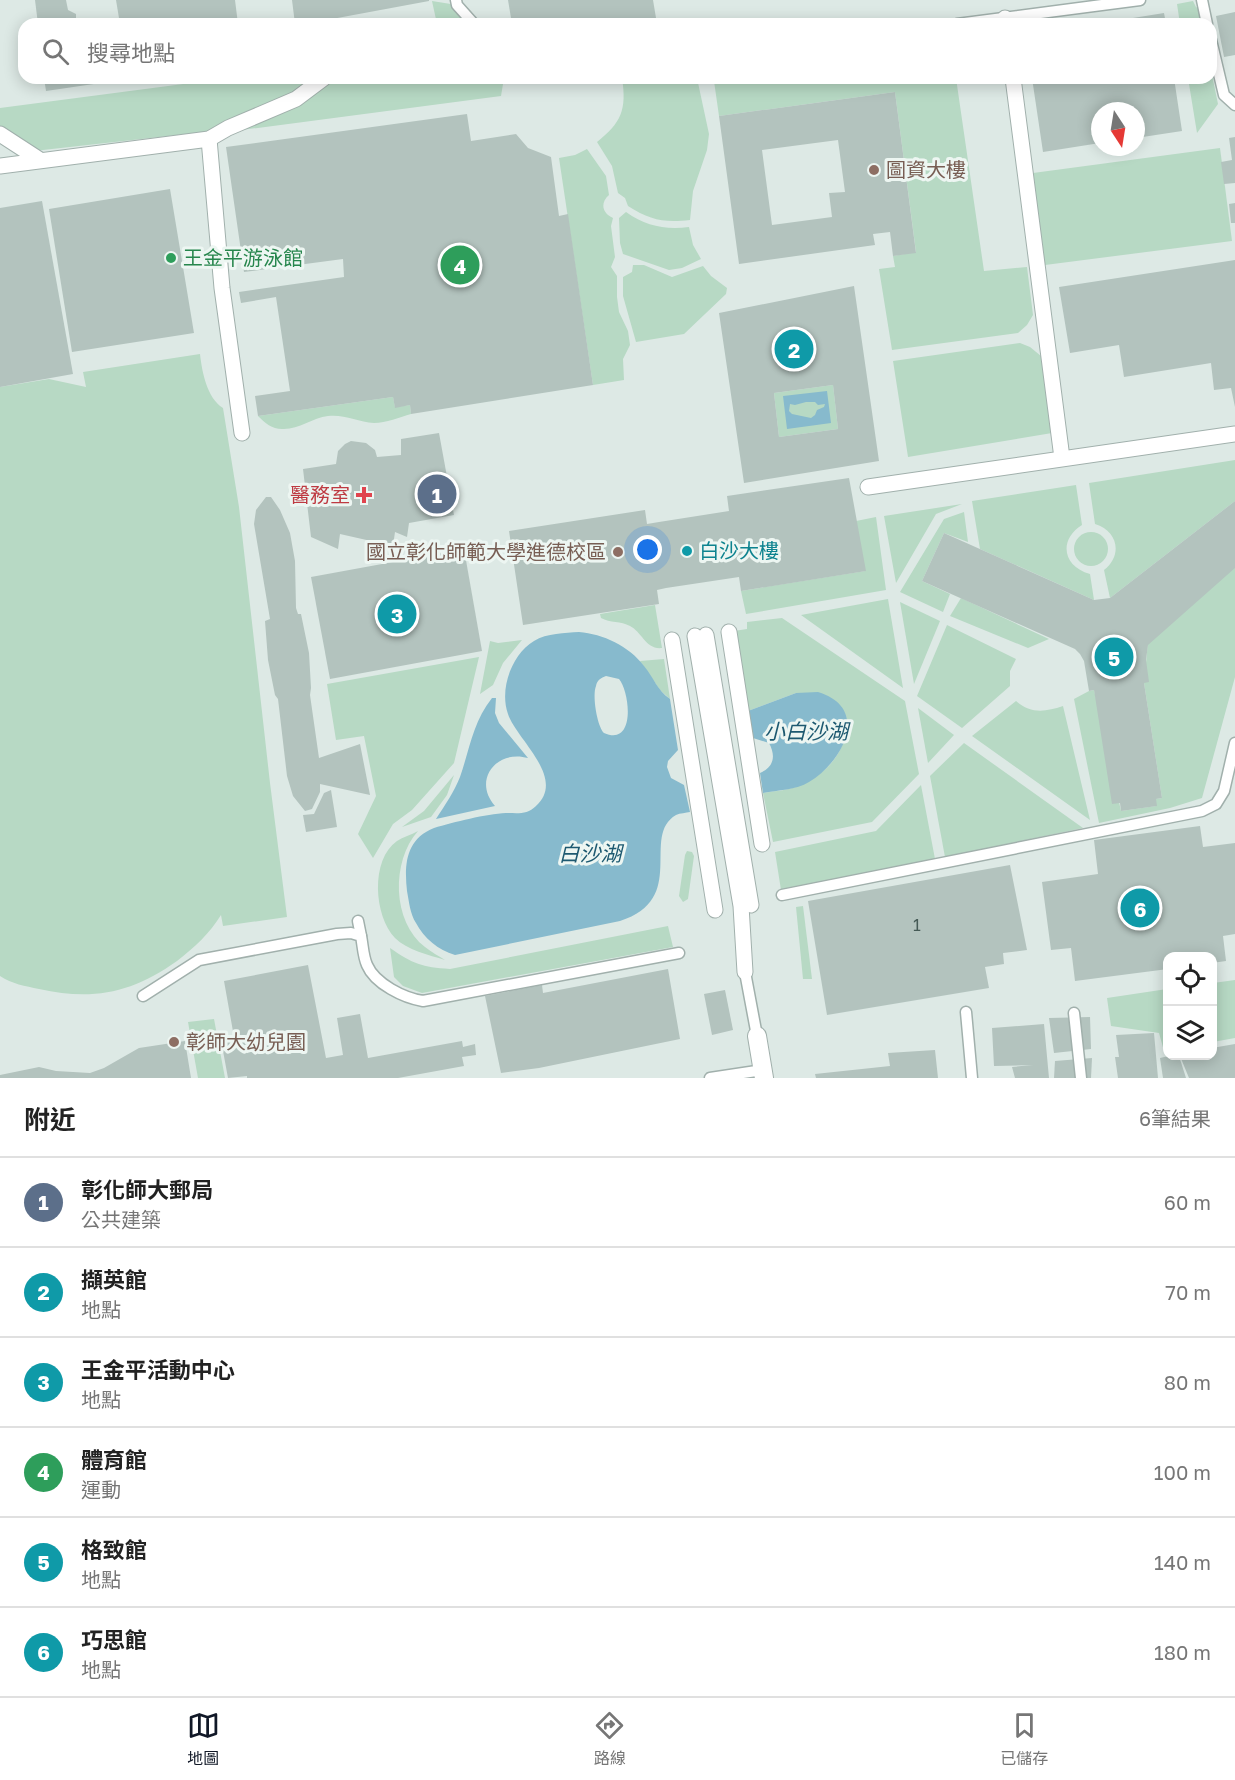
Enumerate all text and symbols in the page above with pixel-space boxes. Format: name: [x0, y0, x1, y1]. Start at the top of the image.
search box: [18, 18, 1217, 84]
icon: search: [39, 35, 72, 68]
text: 搜尋地點: [87, 39, 175, 66]
north arrow: [1091, 102, 1145, 156]
place label: 圖資大樓: [886, 157, 966, 181]
marker: 圖資大樓: [867, 163, 881, 177]
pin: 4: [440, 242, 480, 288]
place label: 王金平游泳館: [183, 245, 303, 269]
marker: 王金平游泳館: [164, 251, 178, 265]
pin: 2: [774, 326, 814, 372]
pin: 1: [418, 472, 456, 516]
place label: 醫務室: [290, 482, 350, 506]
marker: 醫務室: [355, 486, 373, 504]
your location: [633, 535, 662, 564]
place label: 白沙大樓: [699, 538, 779, 562]
place label: 國立彰化師範大學進德校區: [366, 539, 606, 563]
marker: 白沙大樓: [680, 544, 694, 558]
marker: 國立彰化師範大學進德校區: [611, 545, 625, 559]
pin: 3: [378, 592, 416, 636]
pin: 5: [1094, 634, 1134, 680]
water label: 小白沙湖: [764, 718, 851, 744]
water label: 白沙湖: [559, 840, 624, 866]
pin: 6: [1120, 886, 1160, 930]
house number: 1: [913, 915, 921, 935]
map controls: [1163, 952, 1217, 1060]
button: locate: [1163, 952, 1217, 1006]
button: layers: [1163, 1006, 1217, 1060]
place label: 彰師大幼兒園: [186, 1029, 306, 1053]
marker: 彰師大幼兒園: [167, 1035, 181, 1049]
text: 附近: [24, 1104, 76, 1135]
text: 6筆結果: [1139, 1106, 1211, 1130]
text: 彰化師大郵局: [81, 1176, 213, 1203]
text: 1: [38, 1190, 49, 1214]
text: 60 m: [1164, 1190, 1211, 1214]
text: 公共建築: [81, 1207, 161, 1231]
text: 擷英館: [81, 1266, 147, 1293]
text: 2: [37, 1280, 50, 1304]
text: 70 m: [1165, 1280, 1211, 1304]
text: 地點: [81, 1297, 121, 1321]
text: 王金平活動中心: [81, 1356, 235, 1383]
text: 3: [37, 1370, 50, 1394]
text: 80 m: [1164, 1370, 1211, 1394]
text: 地點: [81, 1387, 121, 1411]
text: 體育館: [81, 1446, 147, 1473]
text: 4: [37, 1460, 50, 1484]
text: 100 m: [1154, 1460, 1211, 1484]
text: 運動: [81, 1477, 121, 1501]
text: 格致館: [81, 1536, 147, 1563]
text: 5: [37, 1550, 50, 1574]
text: 140 m: [1154, 1550, 1211, 1574]
text: 地點: [81, 1567, 121, 1591]
text: 巧思館: [81, 1626, 147, 1653]
text: 6: [37, 1640, 50, 1664]
text: 180 m: [1154, 1640, 1211, 1664]
text: 地點: [81, 1657, 121, 1681]
tab: 地圖: [187, 1709, 220, 1769]
tab: 路線: [593, 1709, 626, 1769]
tab: 已儲存: [1000, 1709, 1048, 1769]

